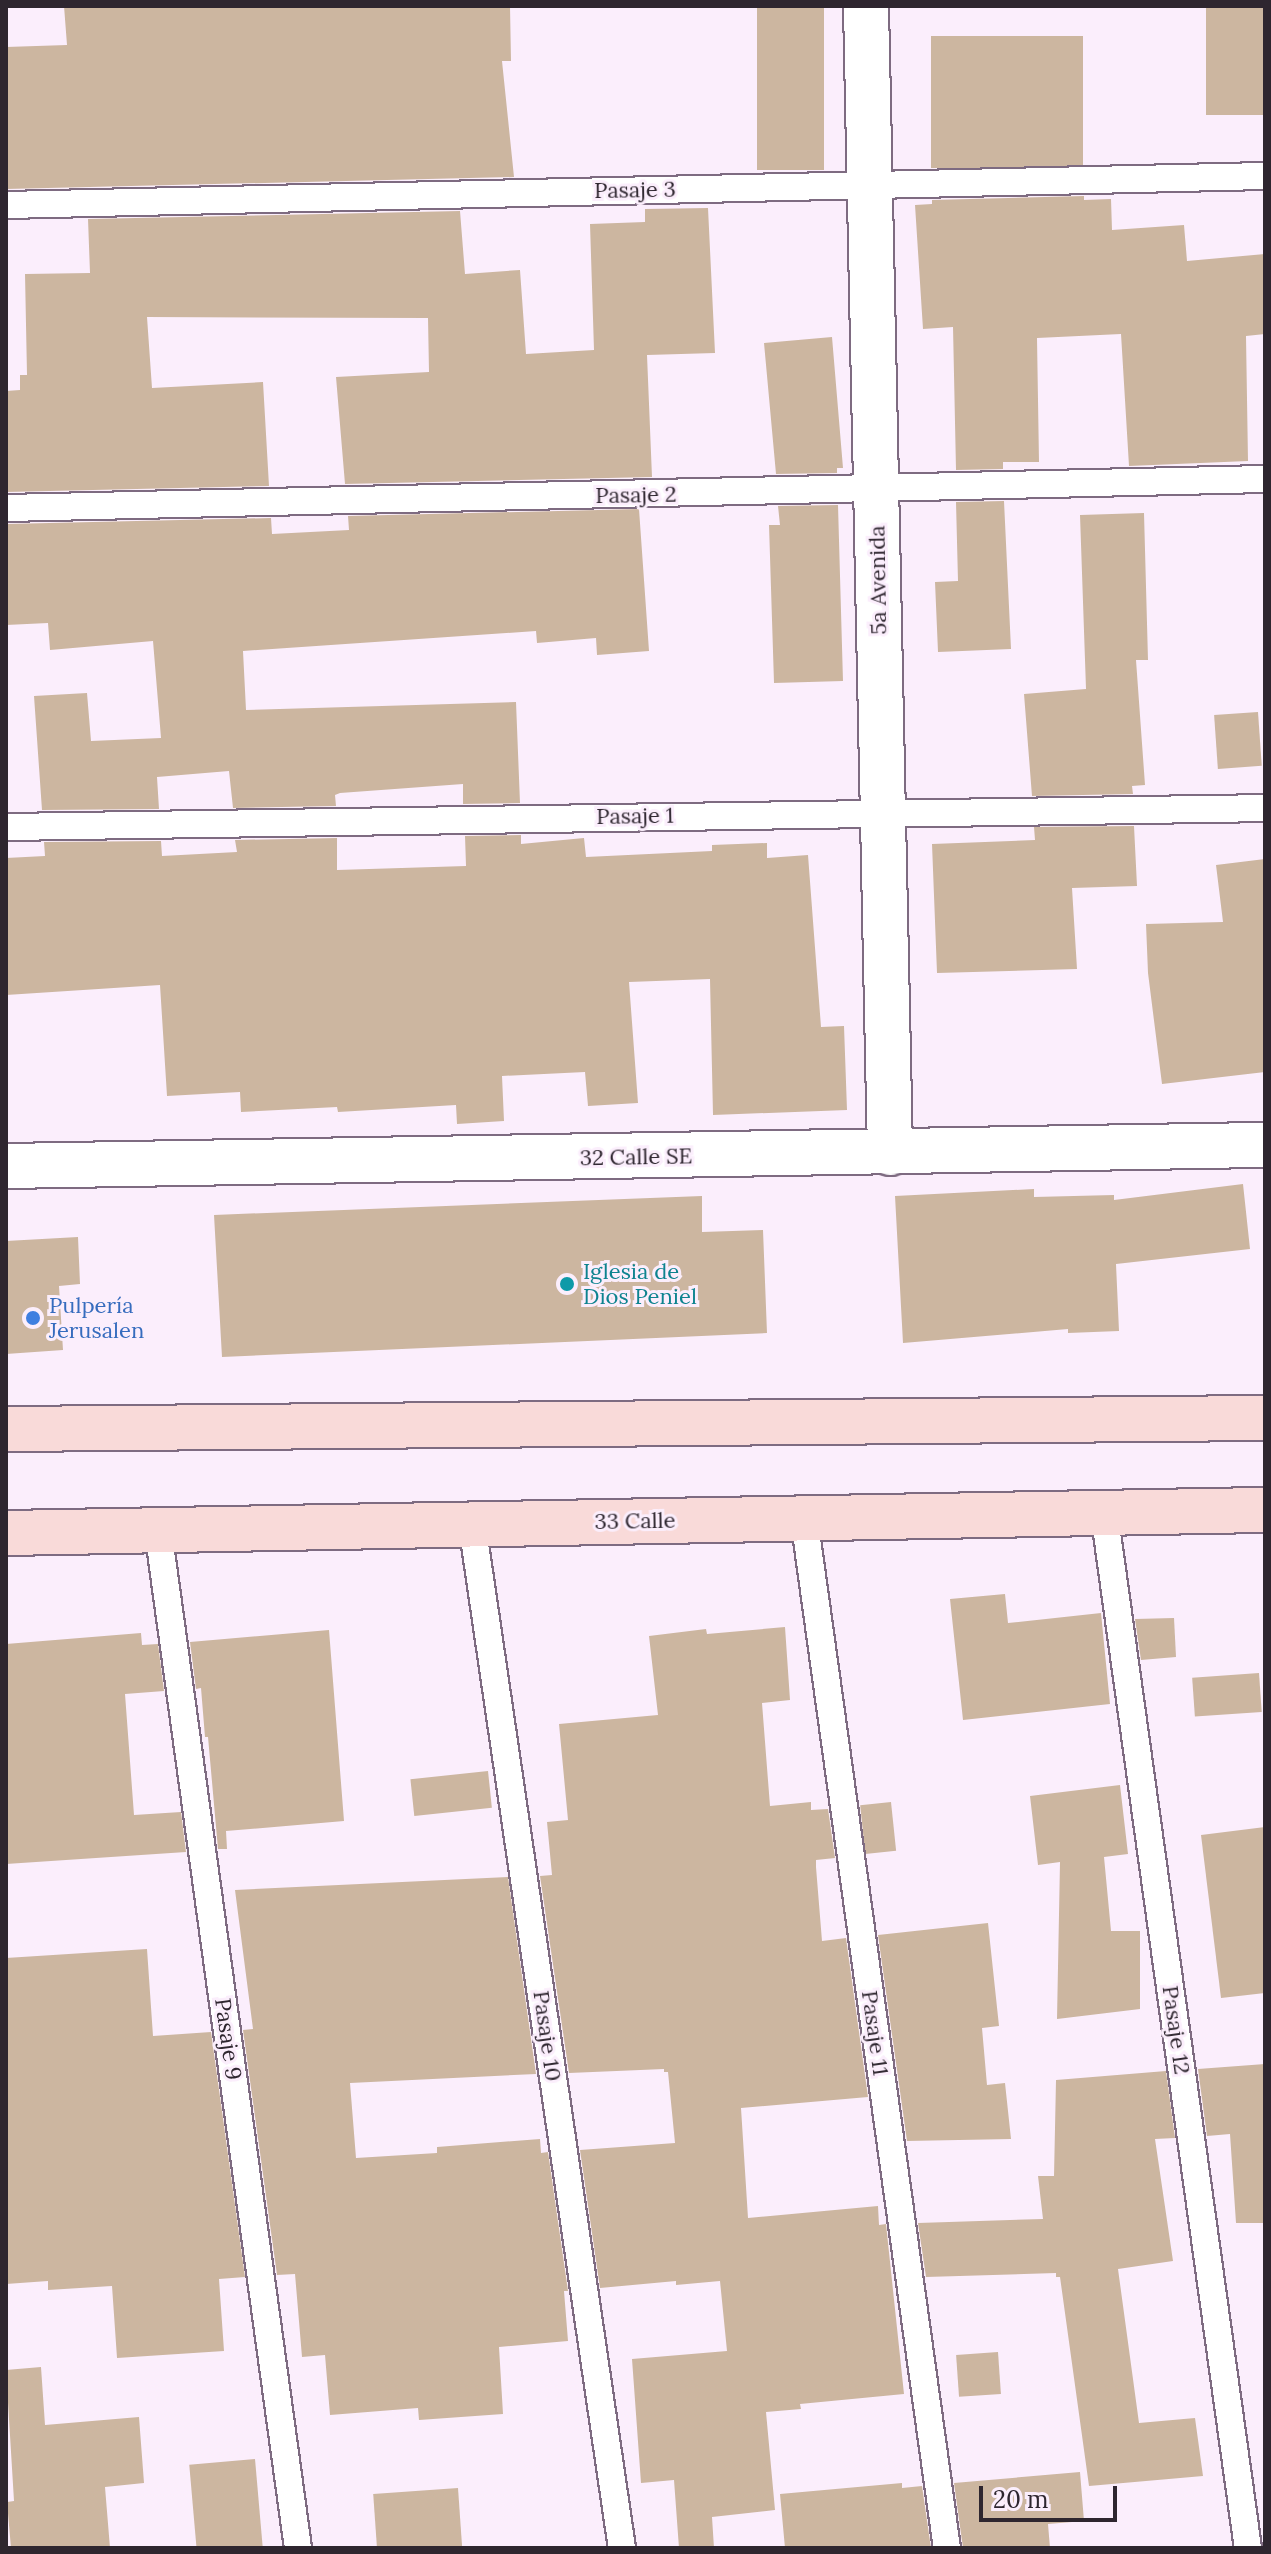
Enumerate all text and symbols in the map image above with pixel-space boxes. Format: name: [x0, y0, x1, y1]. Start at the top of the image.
street label: Pasaje 3: [594, 176, 676, 204]
street label: Pasaje 2: [595, 481, 677, 509]
street label: 5a Avenida: [864, 525, 892, 635]
street label: Pasaje 1: [596, 802, 674, 830]
street label: 32 Calle SE: [580, 1143, 692, 1171]
place label: Iglesia de Dios Peniel: [583, 1258, 697, 1310]
marker: Iglesia de Dios Peniel: [558, 1275, 576, 1293]
place label: Pulpería Jerusalen: [49, 1292, 144, 1344]
marker: Pulpería Jerusalen: [24, 1309, 42, 1327]
street label: 33 Calle: [594, 1507, 676, 1535]
street label: Pasaje 12: [1157, 1984, 1195, 2076]
street label: Pasaje 10: [528, 1989, 566, 2083]
street label: Pasaje 11: [856, 1989, 894, 2077]
street label: Pasaje 9: [209, 1996, 247, 2082]
scale bar: [983, 2470, 1121, 2520]
text: 20 m: [993, 2484, 1049, 2515]

